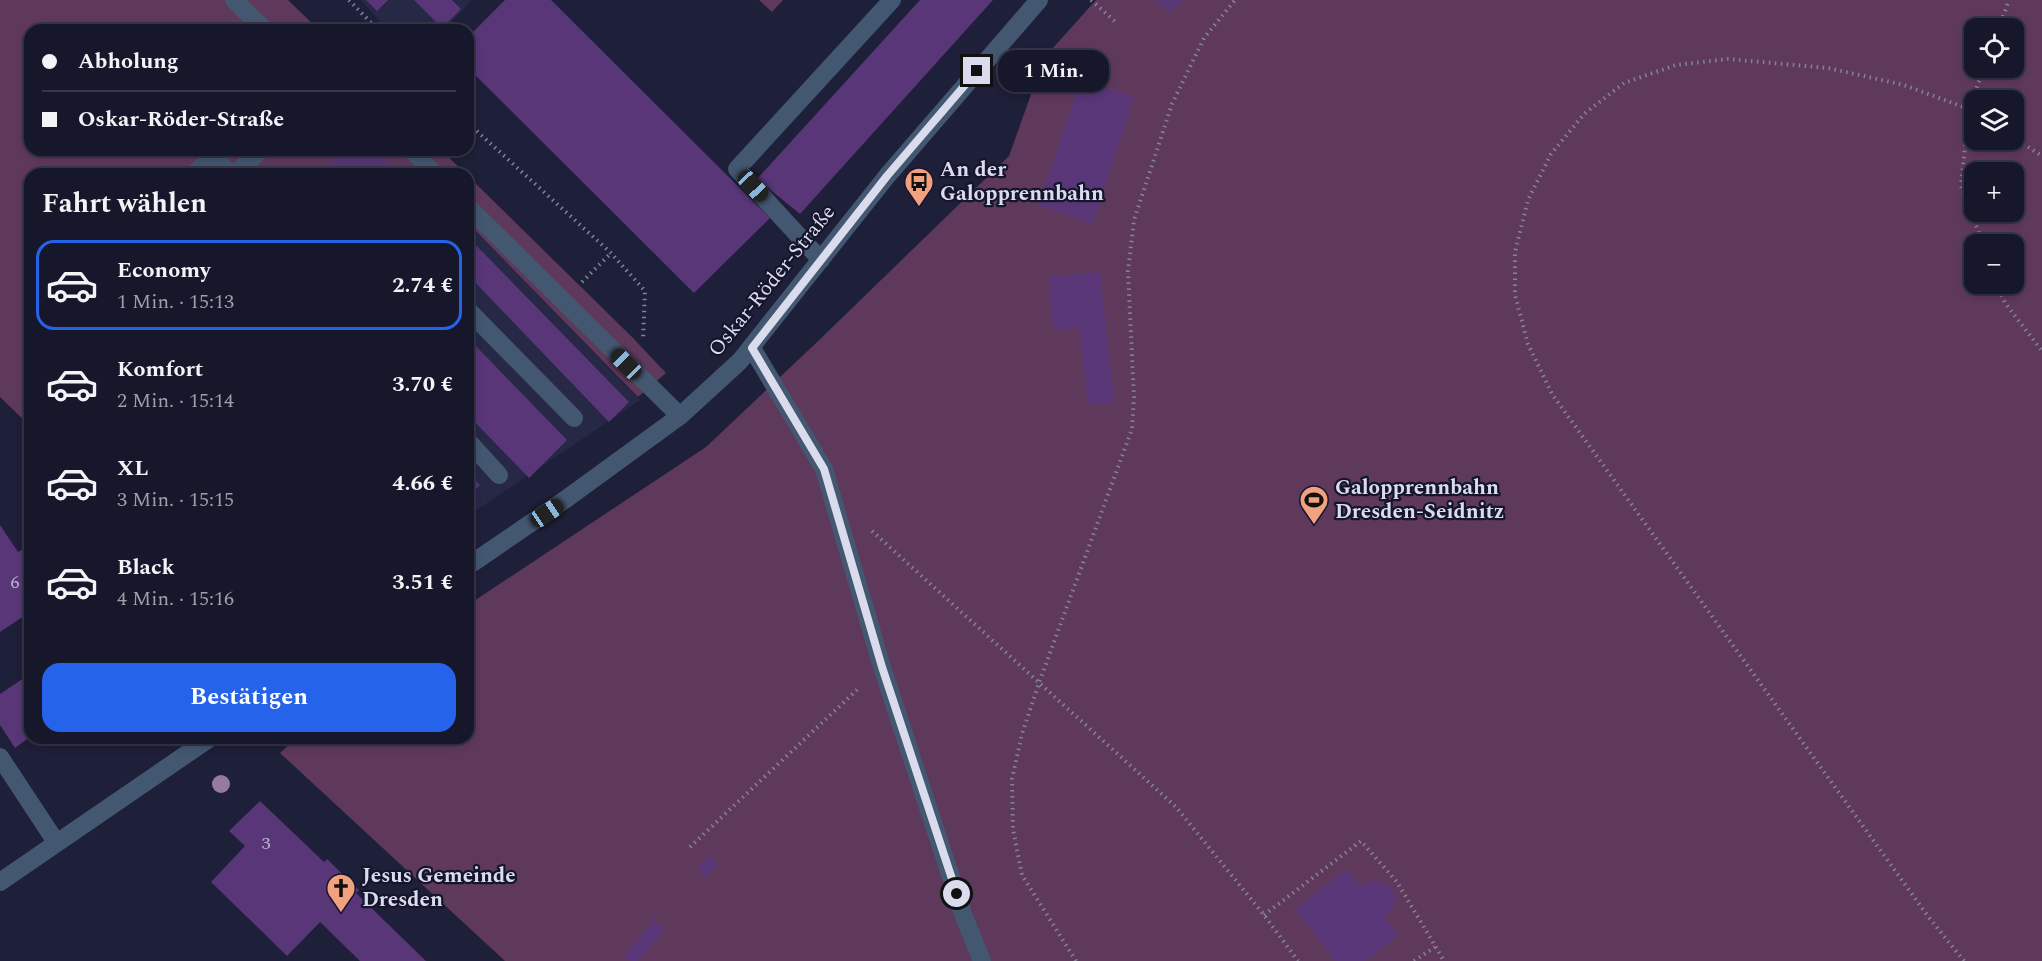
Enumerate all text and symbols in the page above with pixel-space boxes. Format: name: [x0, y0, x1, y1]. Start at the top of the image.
map controls: [1964, 18, 2024, 294]
button: locate: [1964, 18, 2024, 78]
text: Abholung: [78, 45, 179, 78]
callout: 1 Min.: [998, 50, 1109, 92]
text: 1 Min.: [1023, 56, 1084, 86]
route end: [963, 57, 990, 84]
button: layers: [1964, 90, 2024, 150]
text: Oskar-Röder-Straße: [78, 103, 284, 136]
place label: An der Galopprennbahn: [940, 154, 1104, 210]
button: +: [1964, 162, 2024, 222]
bus stop icon: An der Galopprennbahn: [903, 166, 935, 208]
car: [734, 167, 772, 205]
text: Fahrt wählen: [42, 183, 207, 225]
street label: Oskar-Röder-Straße: [701, 198, 843, 364]
button: −: [1964, 234, 2024, 294]
text: Economy: [117, 254, 210, 287]
icon: car: [45, 258, 99, 312]
text: 2.74 €: [392, 269, 453, 302]
text: 1 Min. · 15:13: [117, 287, 234, 317]
car: [607, 345, 645, 383]
text: Komfort: [117, 353, 203, 386]
icon: car: [45, 357, 99, 411]
text: 3.70 €: [392, 368, 453, 401]
text: 2 Min. · 15:14: [117, 386, 234, 416]
text: XL: [117, 452, 148, 485]
icon: car: [45, 456, 99, 510]
text: 4.66 €: [392, 467, 453, 500]
place label: Galopprennbahn Dresden-Seidnitz: [1335, 472, 1504, 528]
sports icon: Galopprennbahn Dresden-Seidnitz: [1298, 484, 1330, 526]
text: 3 Min. · 15:15: [117, 485, 234, 515]
car: [527, 495, 567, 531]
text: Black: [117, 551, 175, 584]
icon: car: [45, 555, 99, 609]
text: 3.51 €: [392, 566, 453, 599]
house number: 6: [11, 569, 20, 596]
text: 4 Min. · 15:16: [117, 584, 234, 614]
button: Bestätigen: [42, 663, 456, 732]
house number: 3: [262, 830, 271, 857]
place label: Jesus Gemeinde Dresden: [362, 860, 516, 916]
church icon: Jesus Gemeinde Dresden: [325, 872, 357, 914]
route start: [943, 880, 970, 907]

